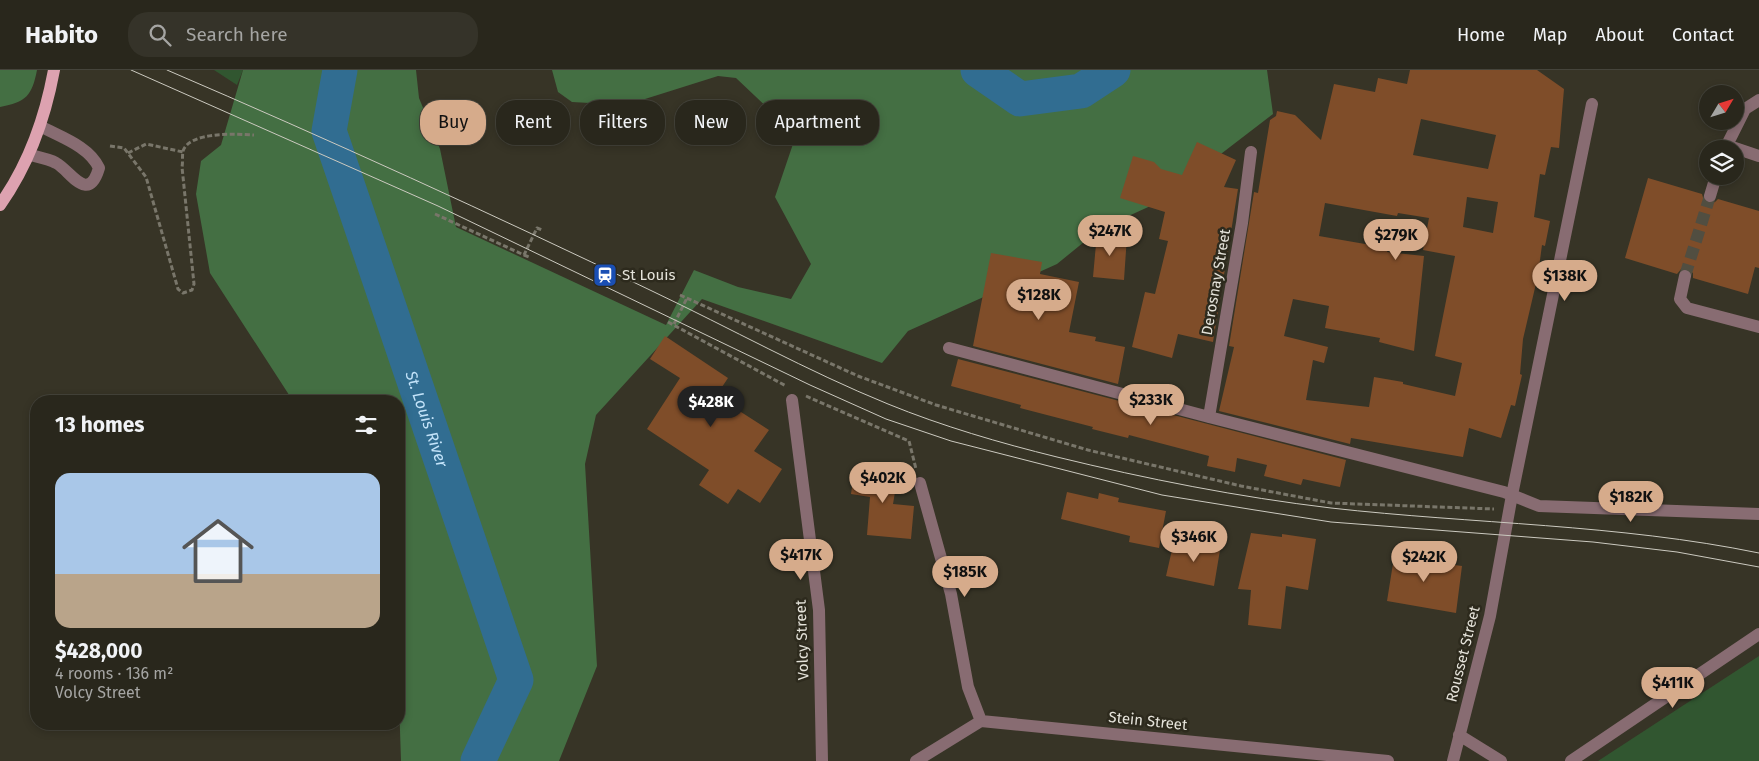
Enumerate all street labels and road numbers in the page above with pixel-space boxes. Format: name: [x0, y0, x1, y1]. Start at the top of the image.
street label: Derosnay Street: [1198, 227, 1234, 337]
street label: Volcy Street: [792, 599, 812, 680]
street label: Rousset Street: [1442, 603, 1484, 704]
street label: Stein Street: [1108, 708, 1189, 734]

